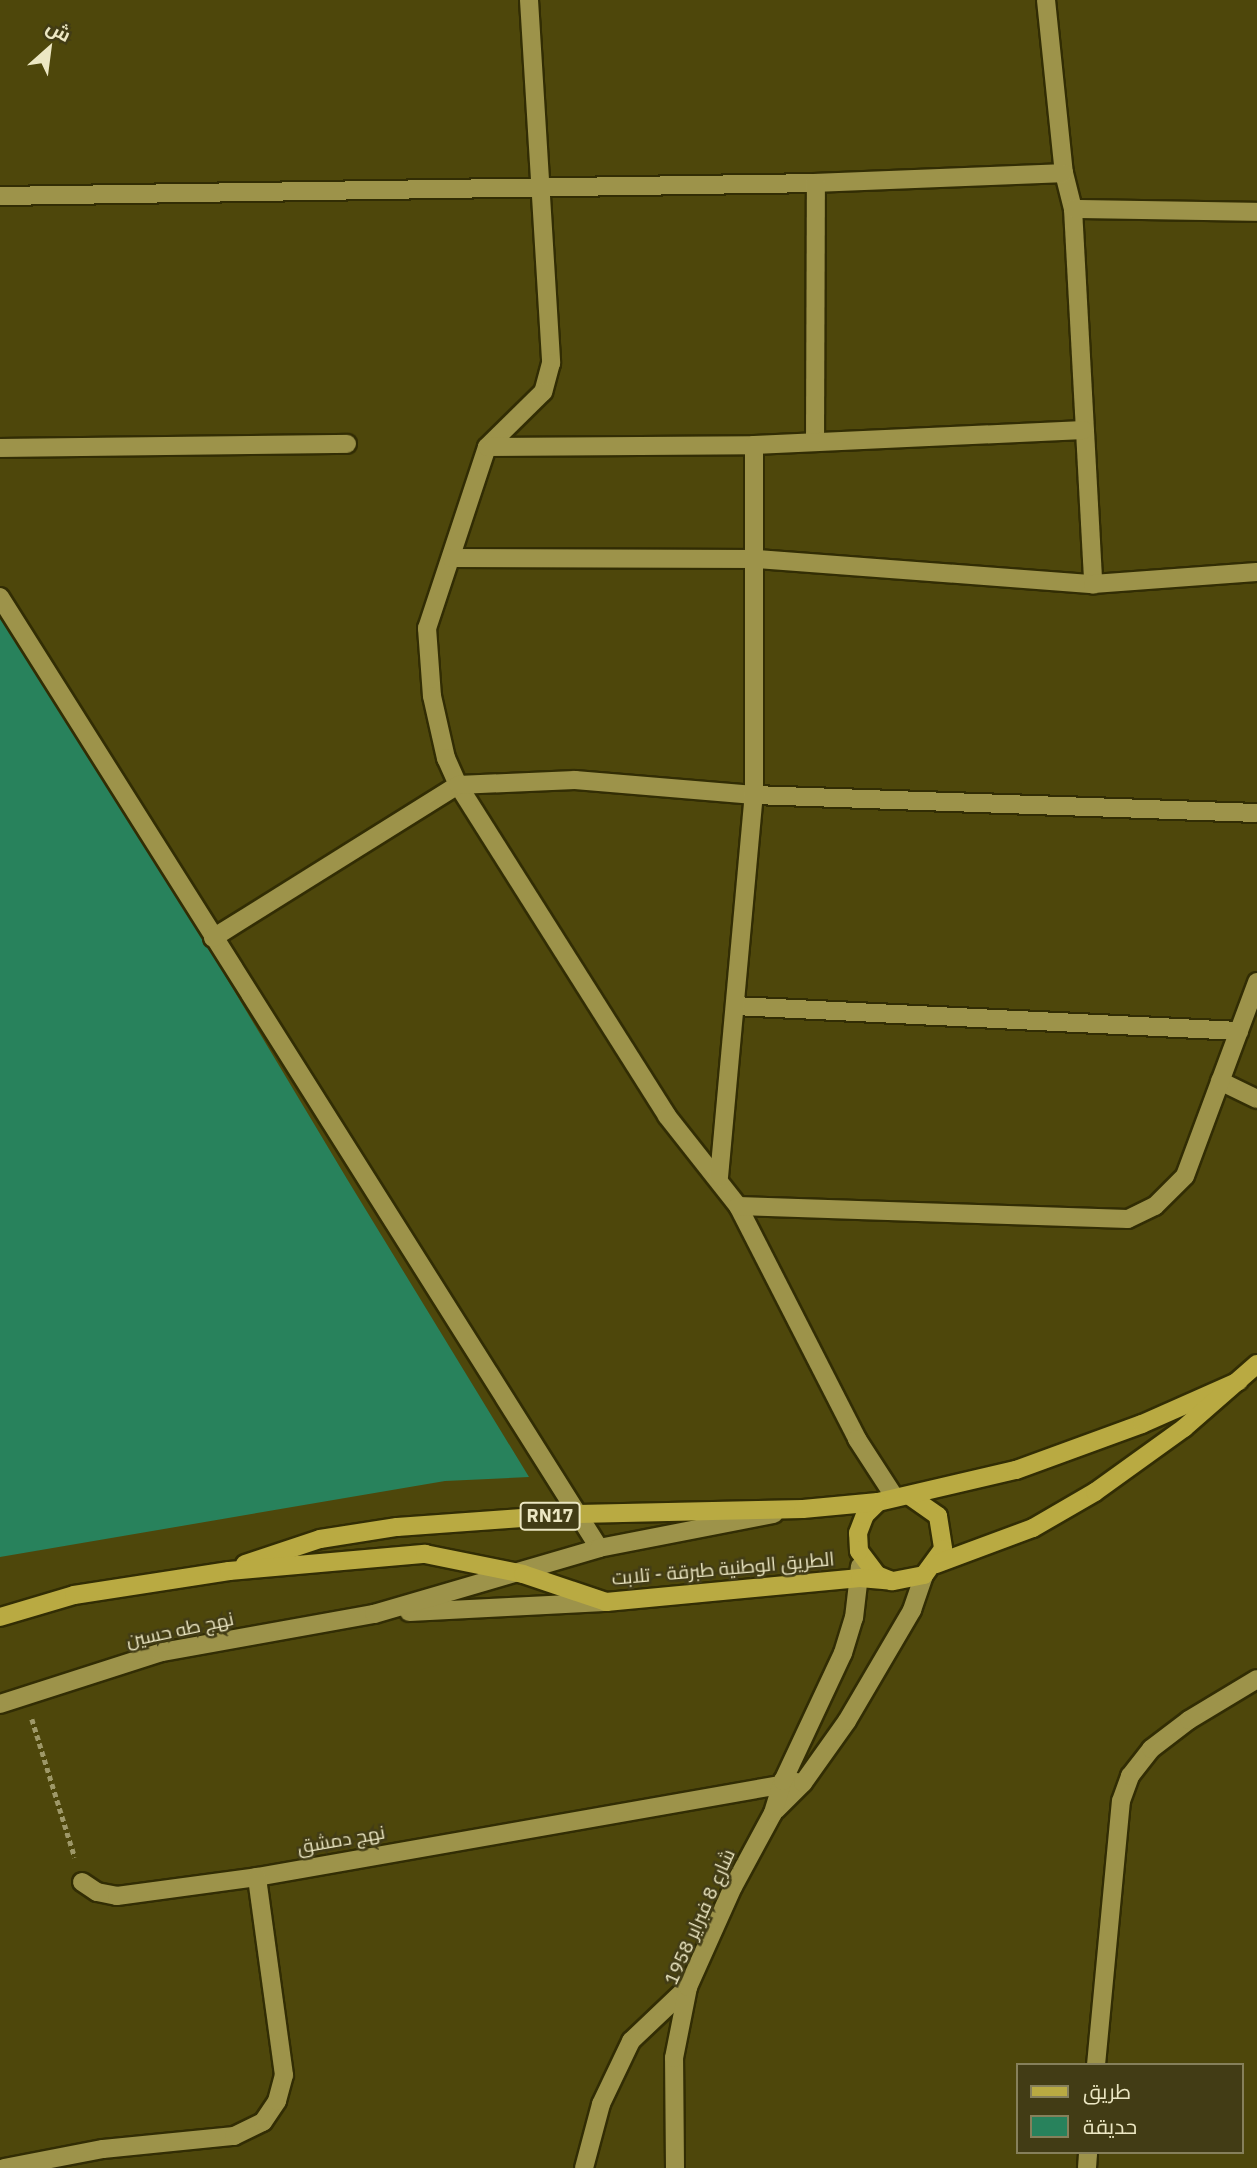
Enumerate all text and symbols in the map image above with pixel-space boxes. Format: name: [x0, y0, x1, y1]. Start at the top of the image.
north arrow: [14, 14, 84, 84]
text: ش: [42, 14, 75, 47]
road number: RN17: [518, 1502, 582, 1531]
street label: الطريق الوطنية طبرقة - تلابت: [611, 1548, 835, 1590]
street label: نهج طه حسين: [124, 1607, 236, 1653]
street label: نهج دمشق: [295, 1821, 387, 1859]
street label: شارع 8 فبراير 1958: [660, 1846, 740, 1988]
legend: [1016, 2063, 1243, 2154]
text: طريق: [1083, 2077, 1131, 2105]
text: حديقة: [1083, 2112, 1137, 2140]

